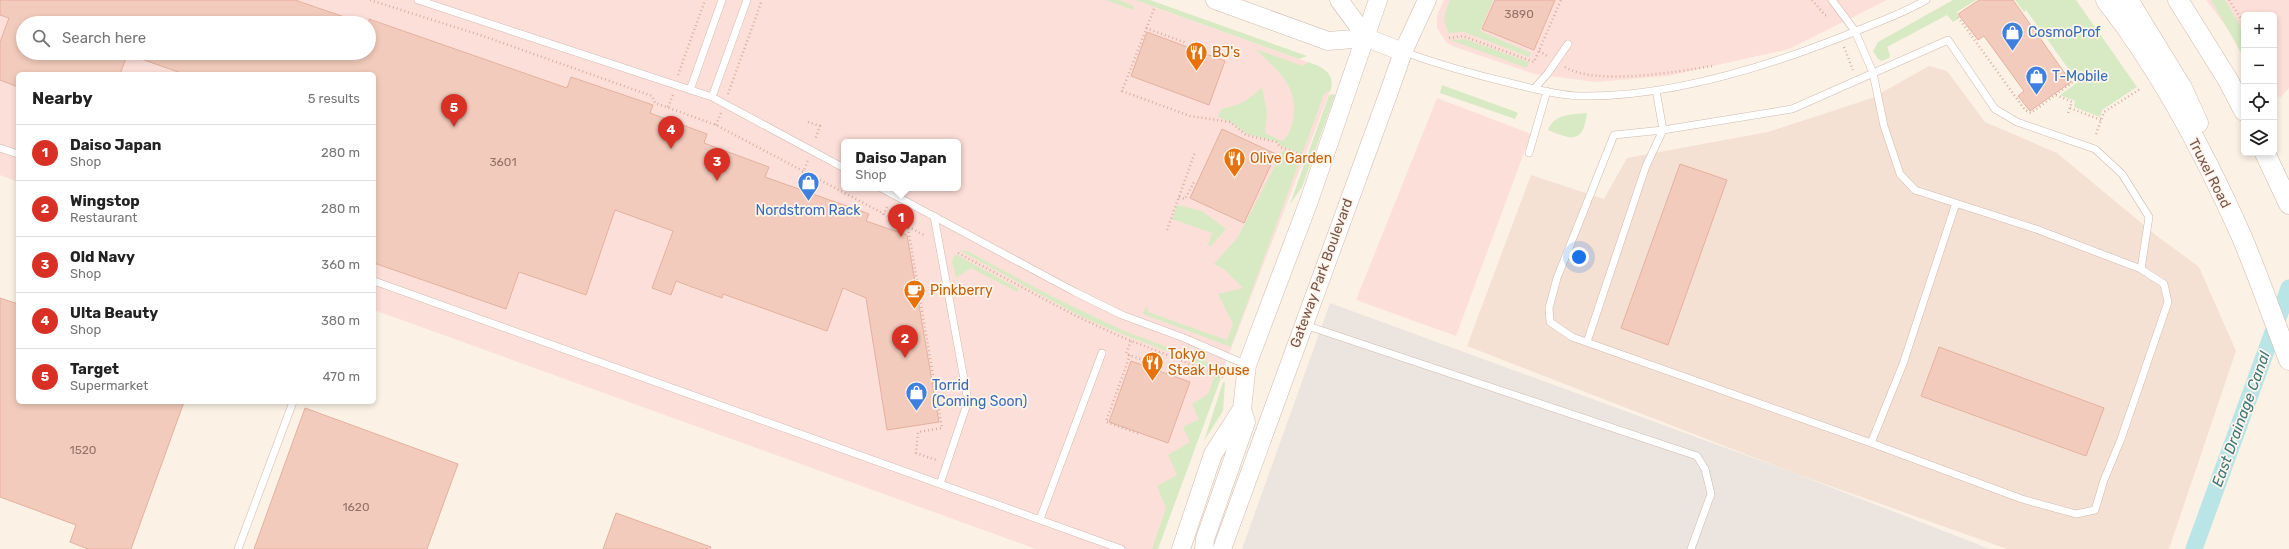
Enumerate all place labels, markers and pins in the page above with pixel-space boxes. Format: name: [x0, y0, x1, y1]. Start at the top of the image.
shop icon: CosmoProf: [1999, 19, 2025, 52]
place label: CosmoProf: [2028, 24, 2101, 41]
restaurant icon: BJ's: [1183, 39, 1209, 72]
place label: BJ's: [1212, 44, 1240, 61]
shop icon: T-Mobile: [2023, 63, 2049, 96]
place label: T-Mobile: [2052, 68, 2108, 85]
pin: 5: [441, 94, 467, 127]
pin: 4: [658, 116, 684, 149]
restaurant icon: Olive Garden: [1222, 145, 1248, 178]
pin: 3: [704, 148, 730, 181]
place label: Olive Garden: [1250, 150, 1332, 167]
shop icon: Nordstrom Rack: [795, 169, 821, 202]
place label: Nordstrom Rack: [756, 202, 861, 219]
pin: 1: [888, 204, 914, 237]
cafe icon: Pinkberry: [901, 277, 927, 310]
place label: Pinkberry: [930, 282, 993, 299]
pin: 2: [892, 325, 918, 358]
place label: Tokyo Steak House: [1168, 346, 1250, 379]
restaurant icon: Tokyo Steak House: [1140, 349, 1166, 382]
place label: Torrid (Coming Soon): [932, 377, 1027, 410]
shop icon: Torrid (Coming Soon): [904, 380, 930, 413]

